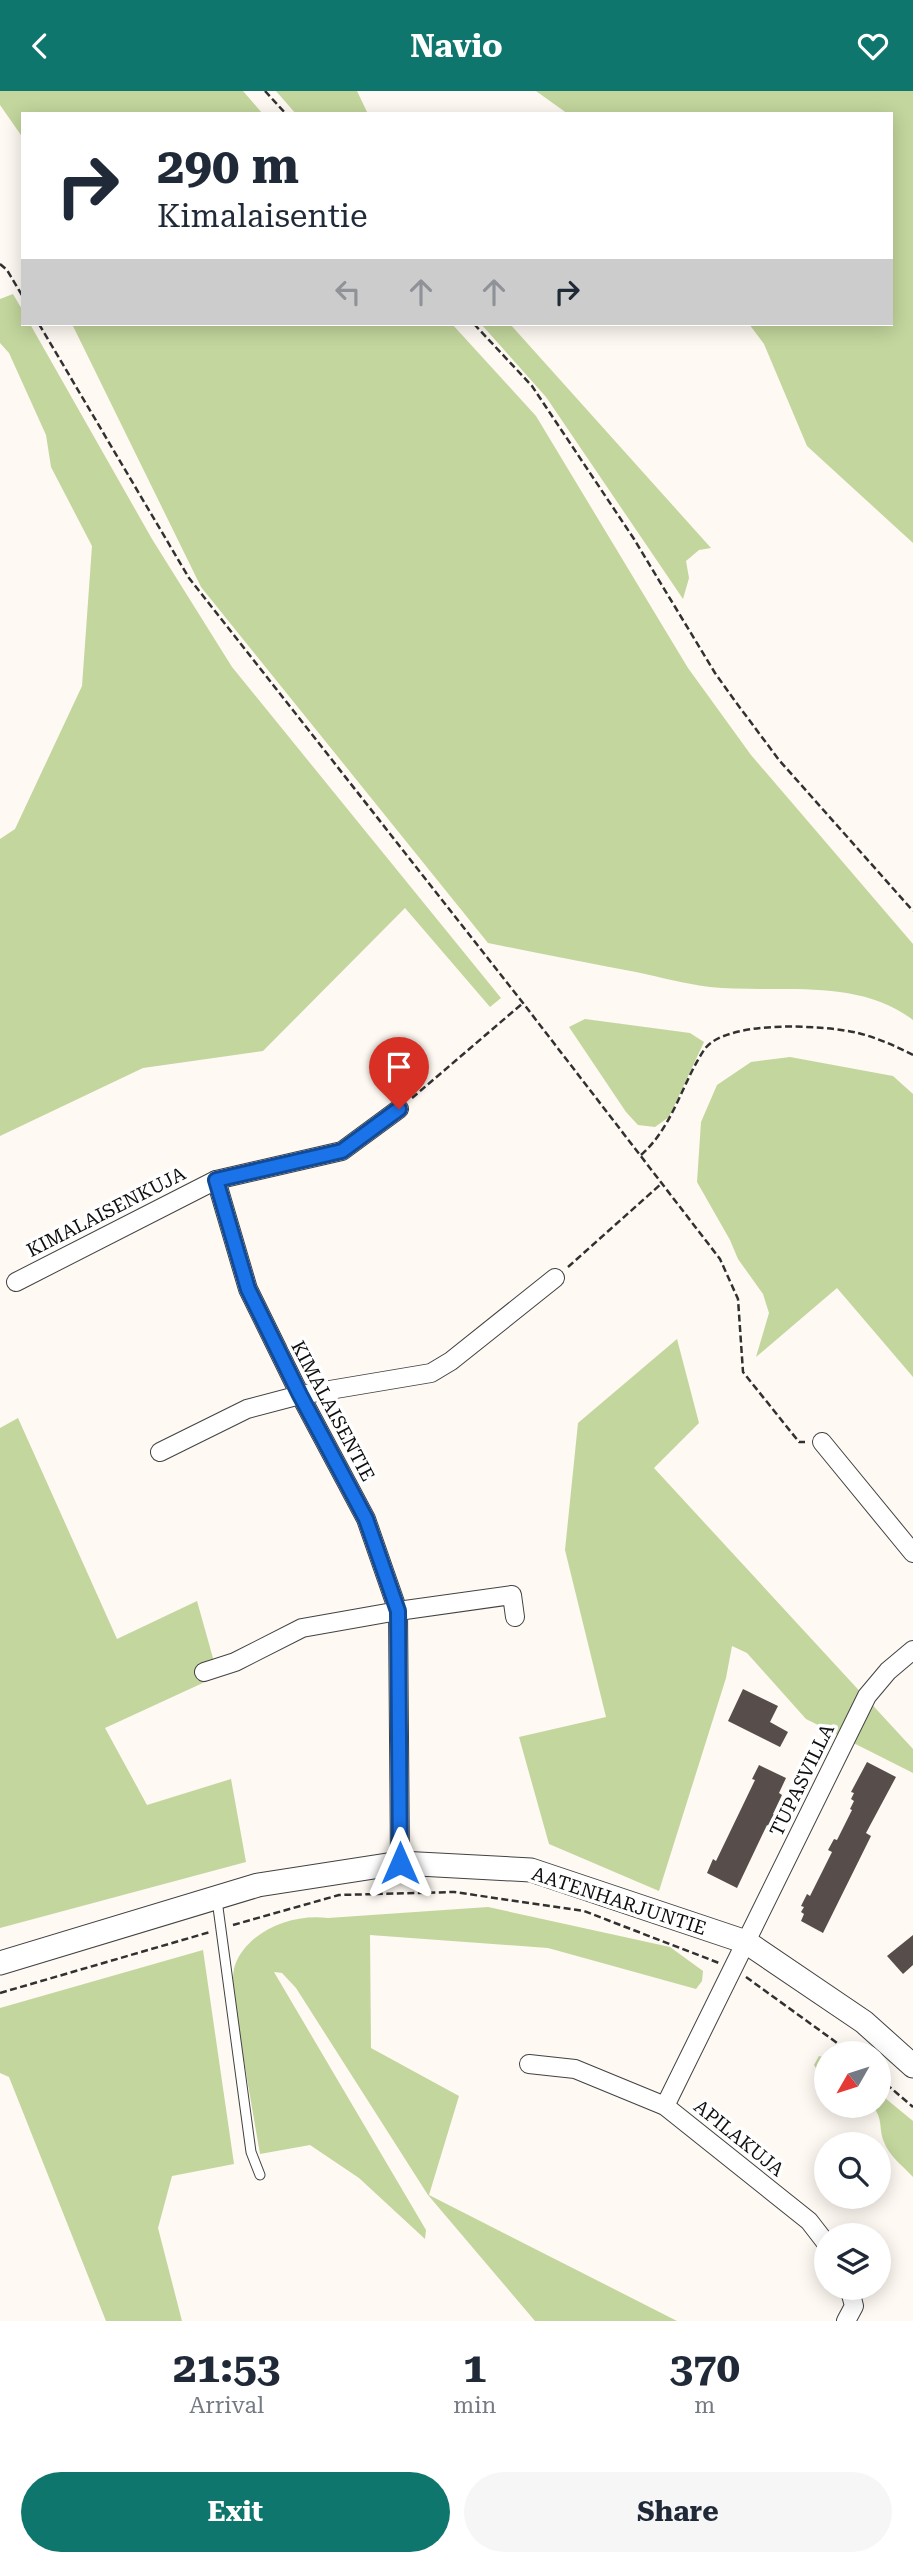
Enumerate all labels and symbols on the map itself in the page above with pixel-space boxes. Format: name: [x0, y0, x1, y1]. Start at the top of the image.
pin: [369, 1037, 429, 1109]
street label: KIMALAISENKUJA: [23, 1162, 190, 1262]
street label: KIMALAISENTIE: [286, 1337, 380, 1485]
street label: TUPASVILLA: [765, 1719, 839, 1840]
position arrow: [363, 1826, 437, 1900]
street label: AATENHARJUNTIE: [529, 1862, 709, 1940]
north arrow: [814, 2041, 891, 2117]
street label: APILAKUJA: [689, 2095, 789, 2182]

